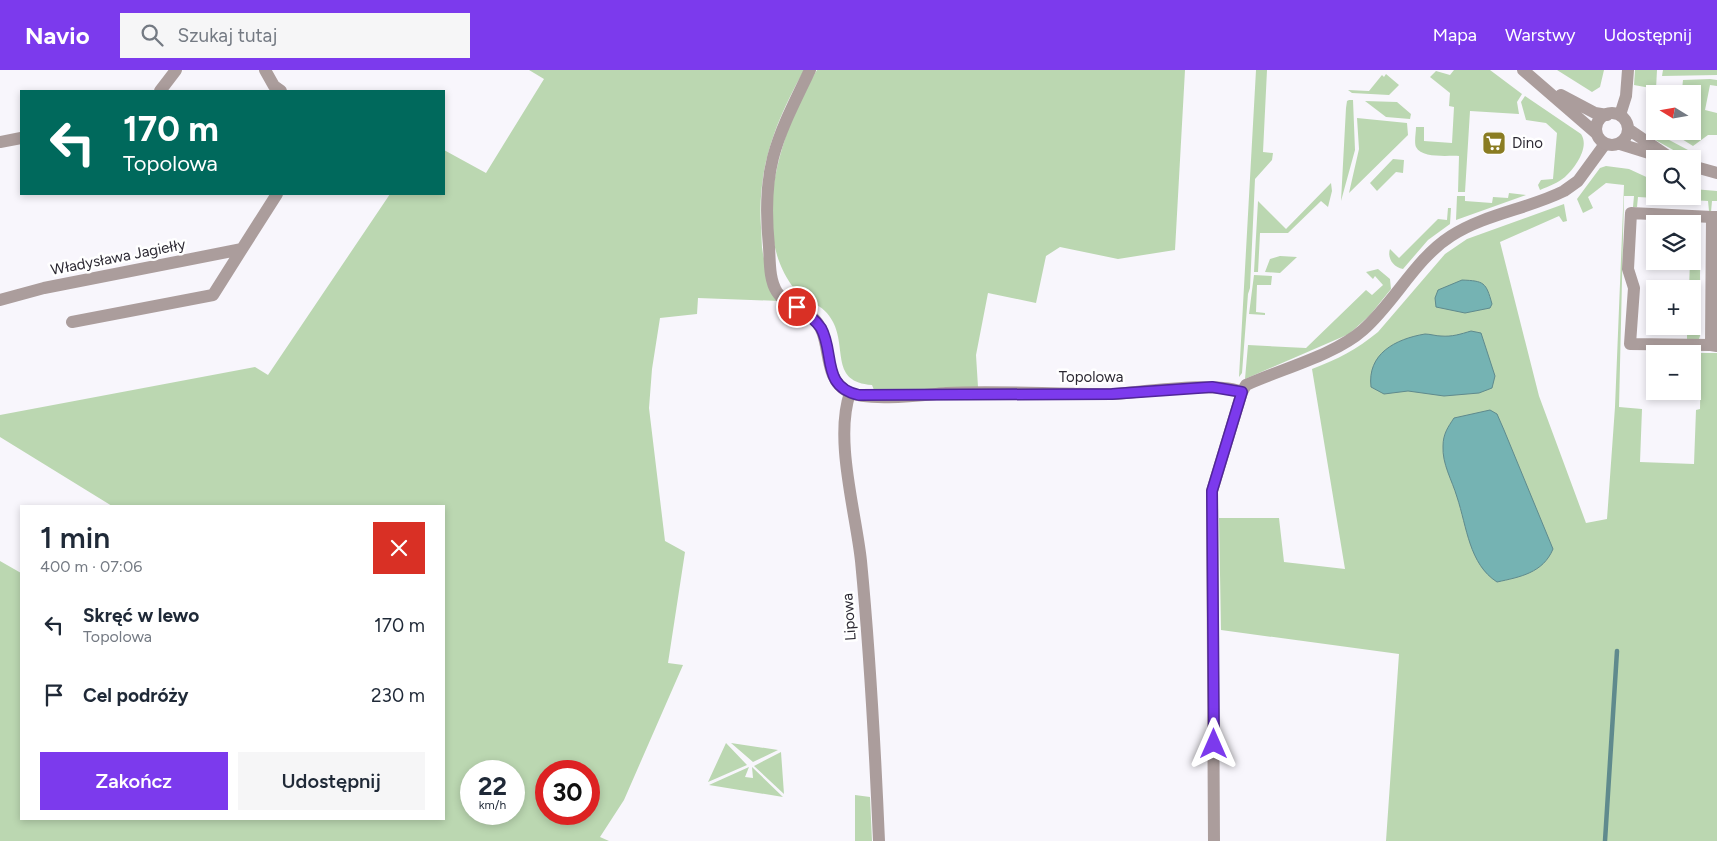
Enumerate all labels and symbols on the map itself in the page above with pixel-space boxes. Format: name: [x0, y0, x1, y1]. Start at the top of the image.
north arrow: [1646, 85, 1701, 140]
supermarket icon: Dino: [1481, 130, 1507, 156]
place label: Dino: [1512, 134, 1543, 152]
street label: Władysława Jagiełły: [49, 235, 187, 279]
pin: [776, 286, 818, 328]
street label: Topolowa: [1059, 368, 1123, 386]
street label: Lipowa: [838, 592, 860, 642]
position arrow: [1187, 717, 1239, 769]
speed limit sign: 30: [535, 760, 600, 825]

